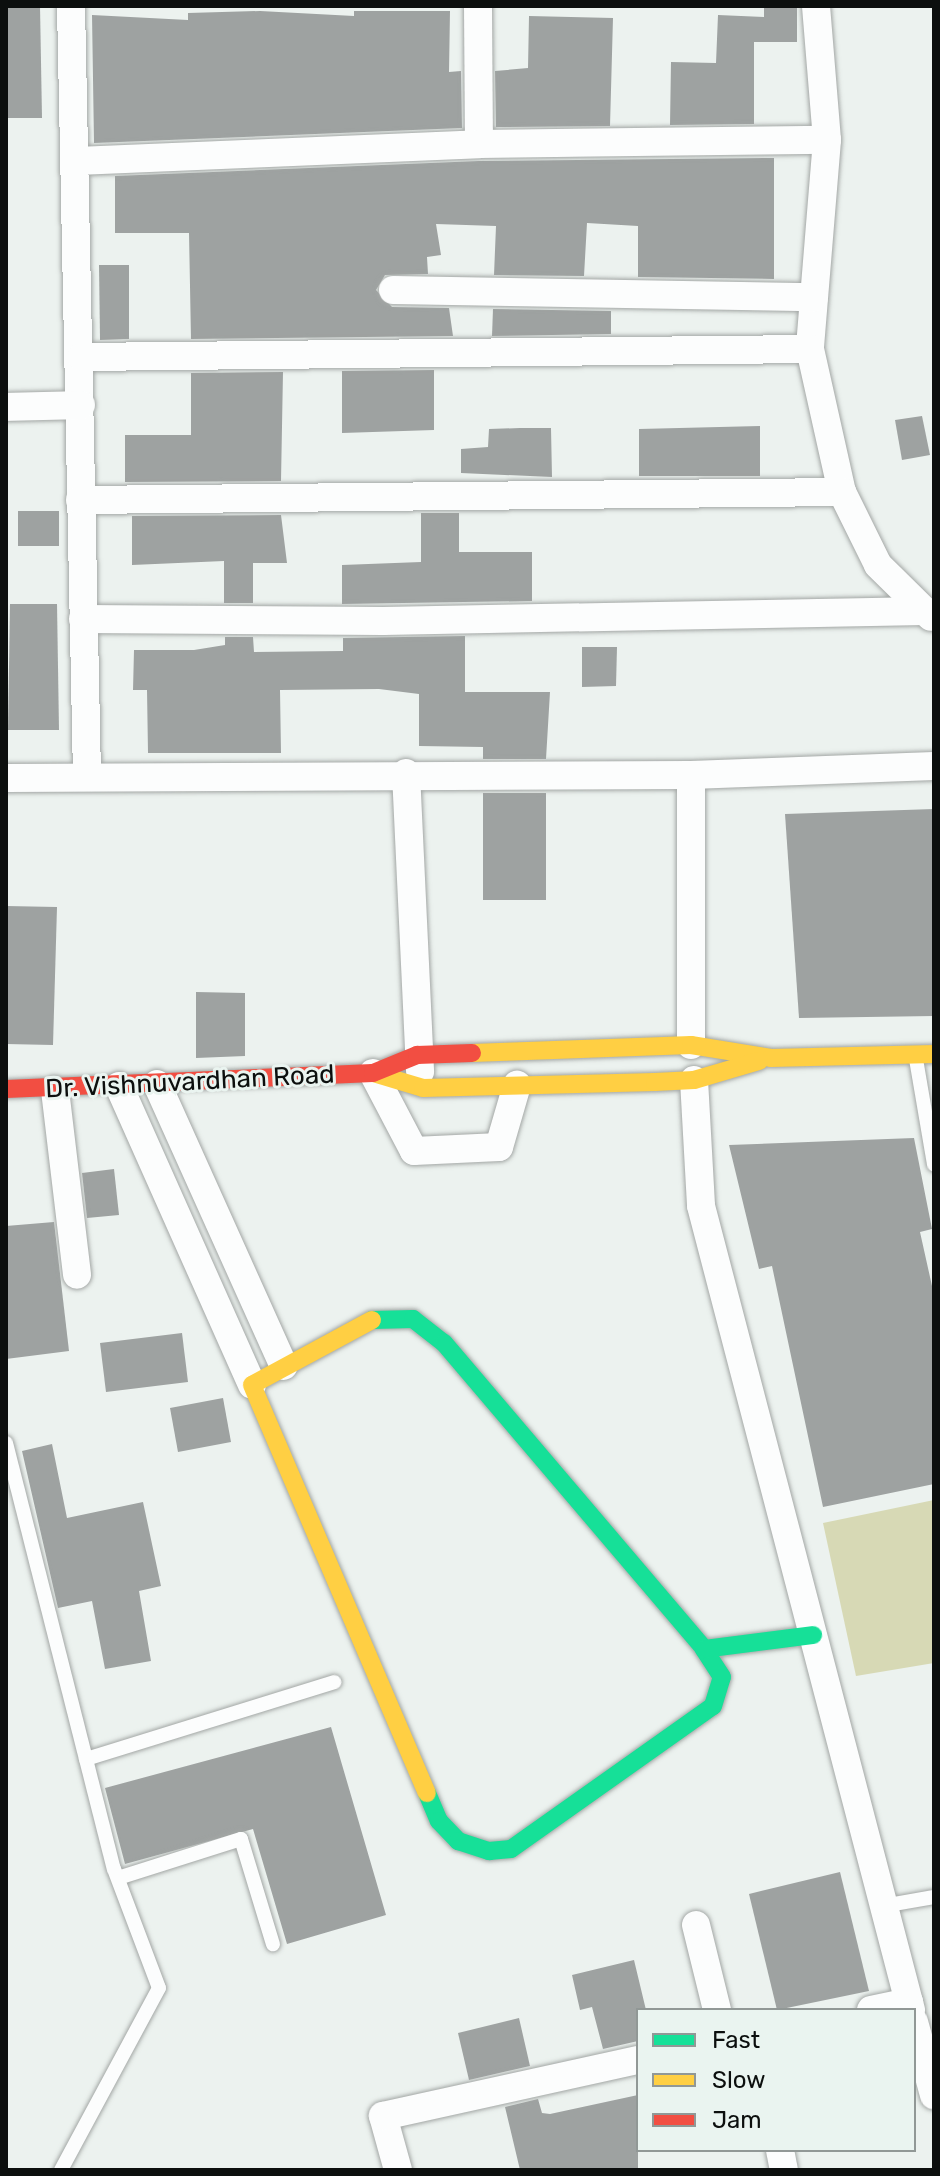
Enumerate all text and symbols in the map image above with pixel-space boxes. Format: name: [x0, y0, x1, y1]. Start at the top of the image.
street label: Dr. Vishnuvardhan Road: [44, 1059, 336, 1105]
legend: [636, 2008, 916, 2152]
text: Fast: [712, 2026, 760, 2054]
text: Slow: [712, 2066, 765, 2094]
text: Jam: [712, 2106, 762, 2134]

